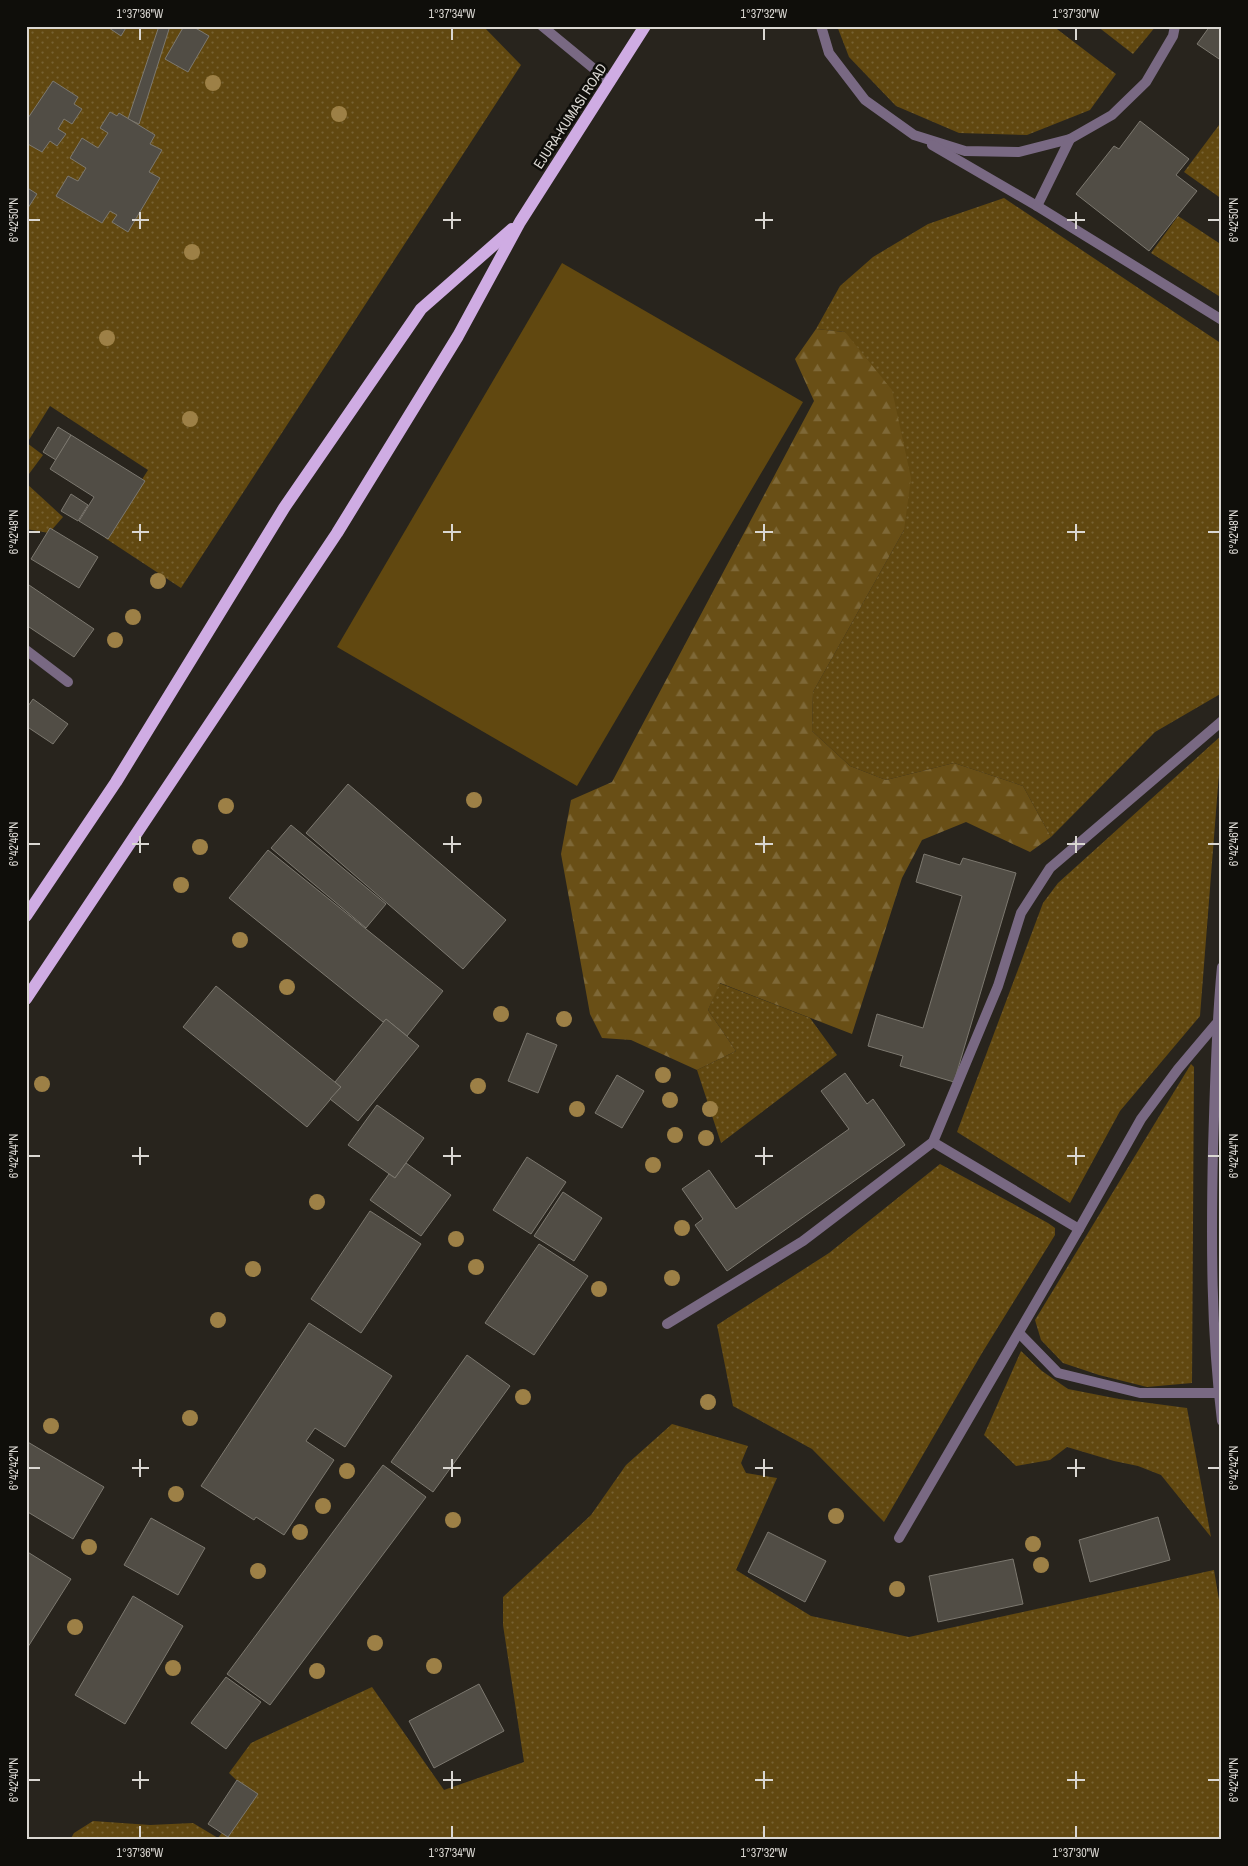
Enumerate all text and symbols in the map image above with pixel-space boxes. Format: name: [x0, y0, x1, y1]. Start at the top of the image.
text: 1°37'36"W: [117, 6, 164, 22]
text: 1°37'34"W: [429, 6, 476, 22]
text: 1°37'32"W: [741, 6, 788, 22]
text: 1°37'30"W: [1053, 6, 1100, 22]
street label: EJURA-KUMASI ROAD: [529, 60, 611, 172]
text: 6°42'50"N: [6, 198, 22, 242]
text: 6°42'50"N: [1226, 198, 1242, 242]
text: 6°42'48"N: [6, 510, 22, 554]
text: 6°42'48"N: [1226, 510, 1242, 554]
text: 6°42'46"N: [6, 822, 22, 866]
text: 6°42'46"N: [1226, 822, 1242, 866]
text: 6°42'44"N: [6, 1134, 22, 1178]
text: 6°42'44"N: [1226, 1134, 1242, 1178]
text: 6°42'42"N: [6, 1446, 22, 1490]
text: 6°42'42"N: [1226, 1446, 1242, 1490]
text: 6°42'40"N: [6, 1758, 22, 1802]
text: 6°42'40"N: [1226, 1758, 1242, 1802]
text: 1°37'36"W: [117, 1845, 164, 1861]
text: 1°37'34"W: [429, 1845, 476, 1861]
text: 1°37'32"W: [741, 1845, 788, 1861]
text: 1°37'30"W: [1053, 1845, 1100, 1861]

